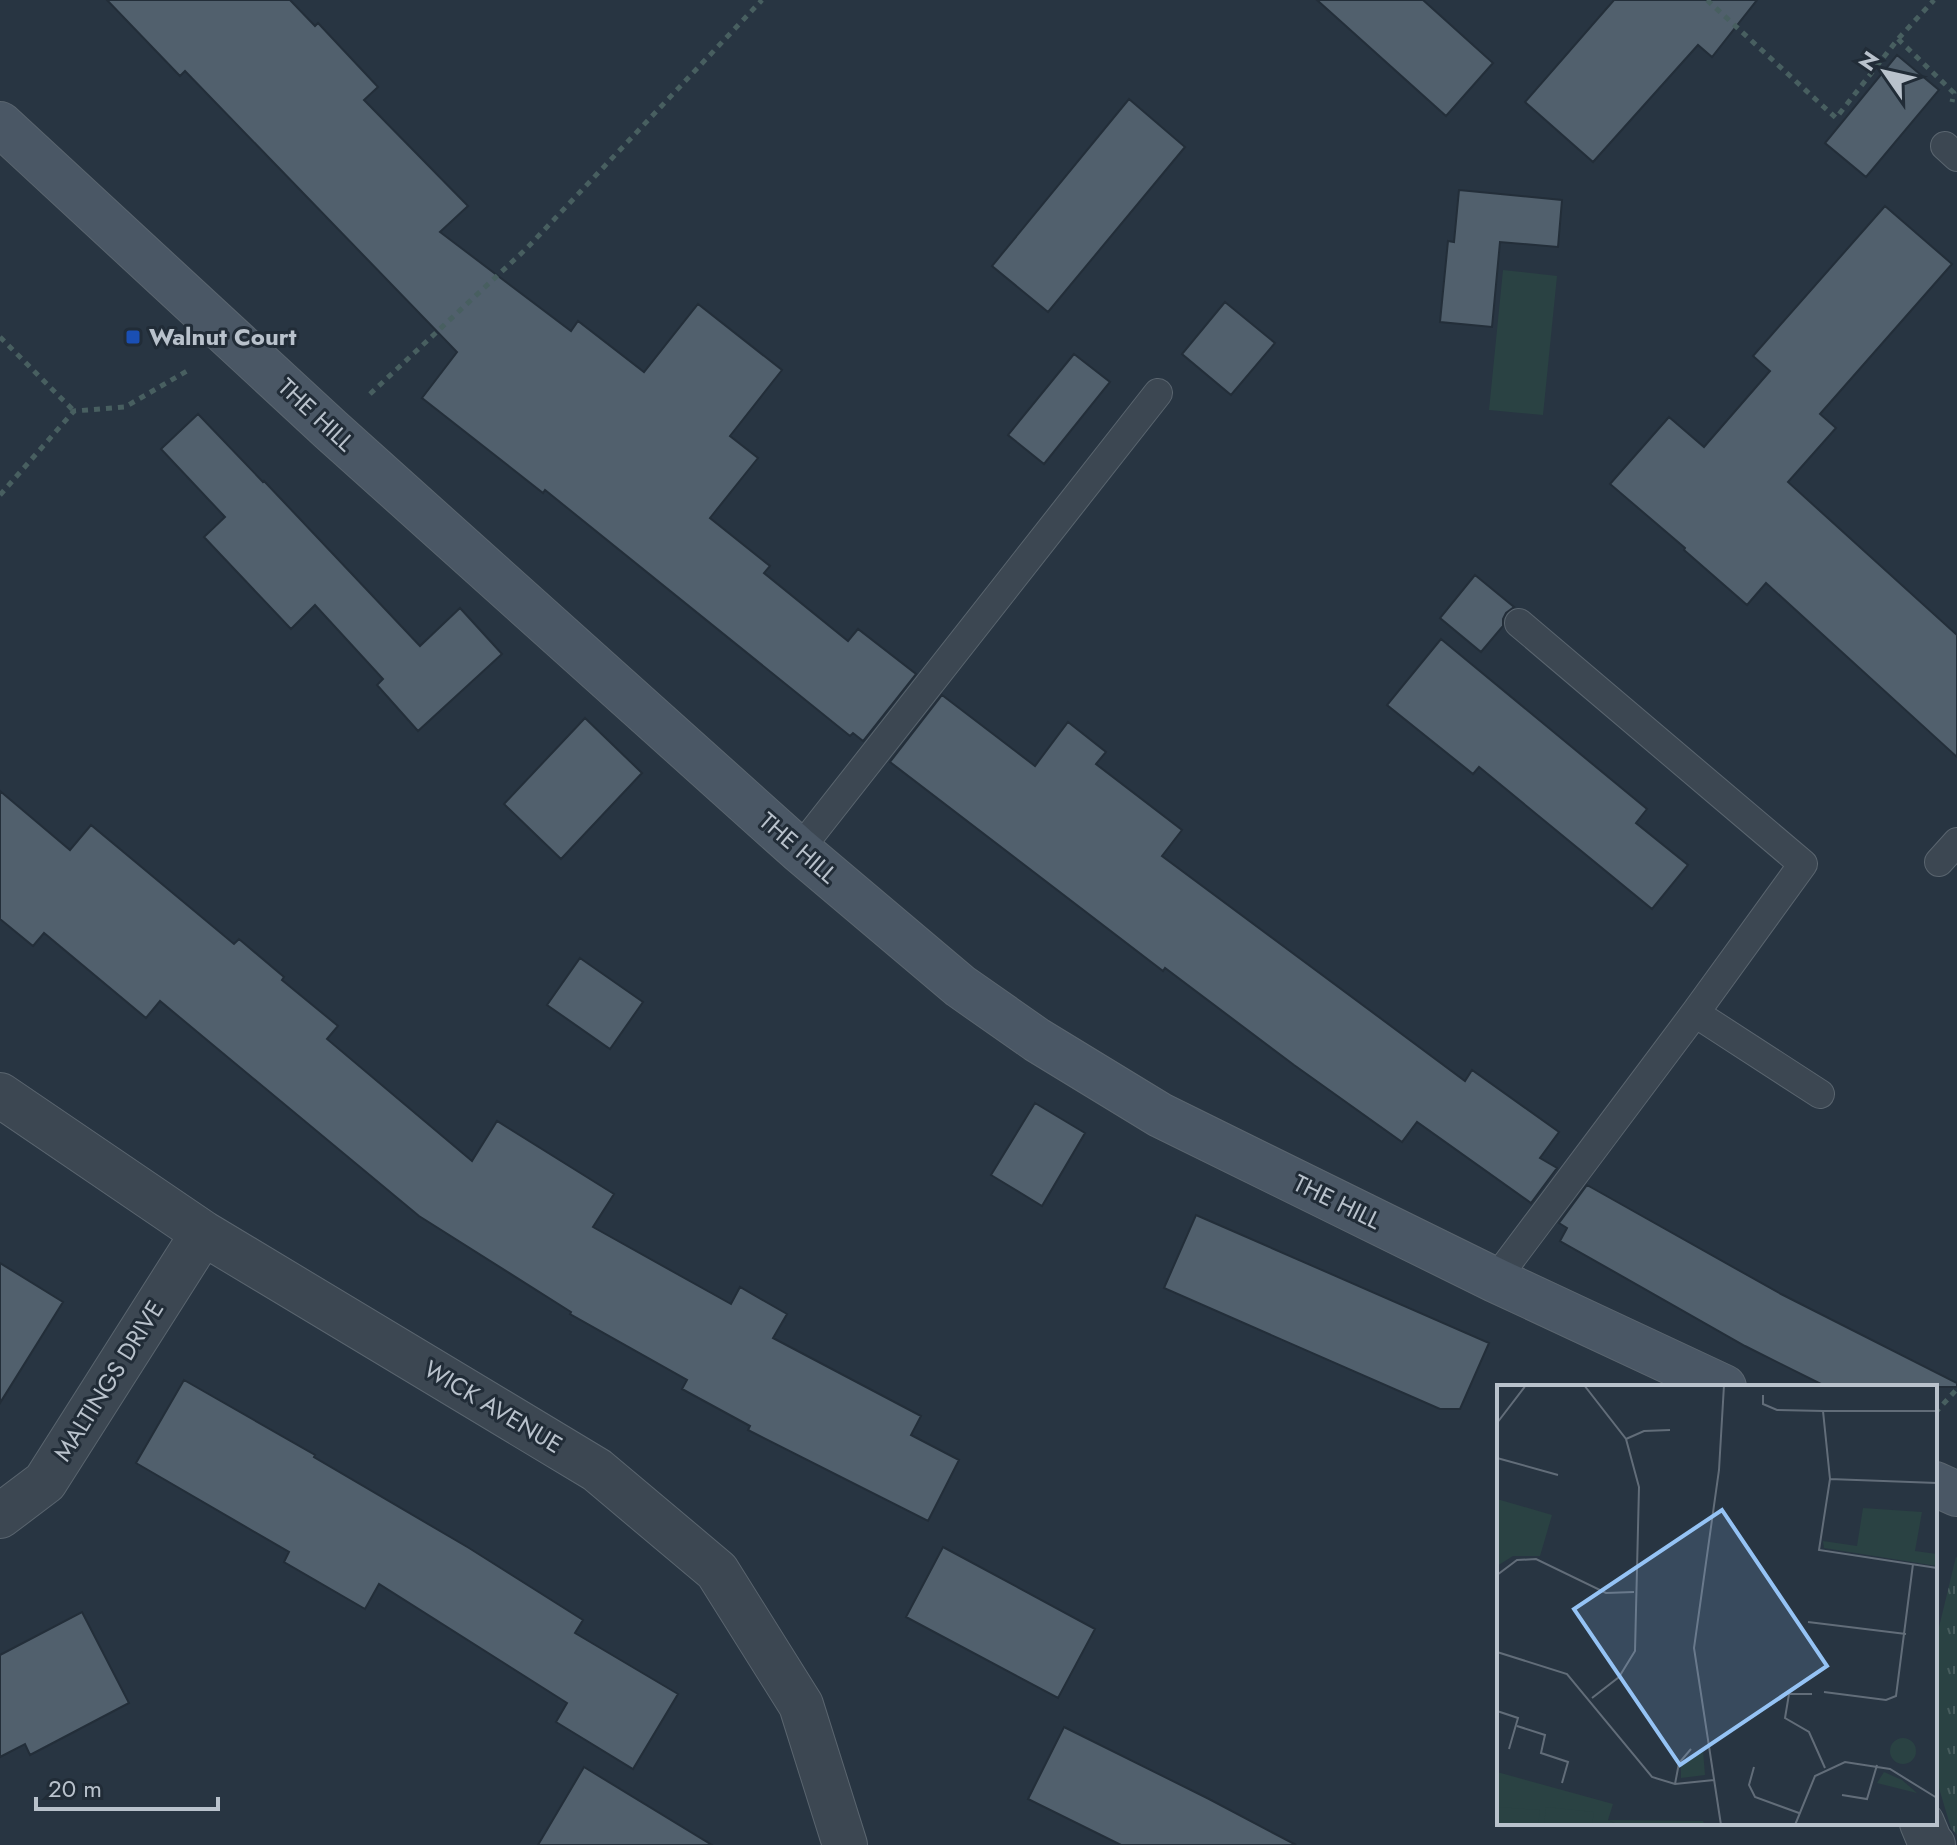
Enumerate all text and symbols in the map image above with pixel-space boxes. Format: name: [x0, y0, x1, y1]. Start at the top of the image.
north arrow: [1845, 32, 1925, 112]
text: N: [1850, 45, 1887, 77]
place label: Walnut Court: [149, 319, 297, 354]
marker: Walnut Court: [124, 328, 142, 346]
street label: THE HILL: [270, 370, 363, 459]
street label: THE HILL: [752, 804, 845, 892]
street label: THE HILL: [1288, 1165, 1387, 1238]
street label: MALTINGS DRIVE: [45, 1294, 172, 1468]
street label: WICK AVENUE: [417, 1351, 569, 1462]
inset map: [1497, 1385, 1937, 1825]
scale bar: [36, 1761, 218, 1811]
text: 20 m: [48, 1771, 102, 1806]

